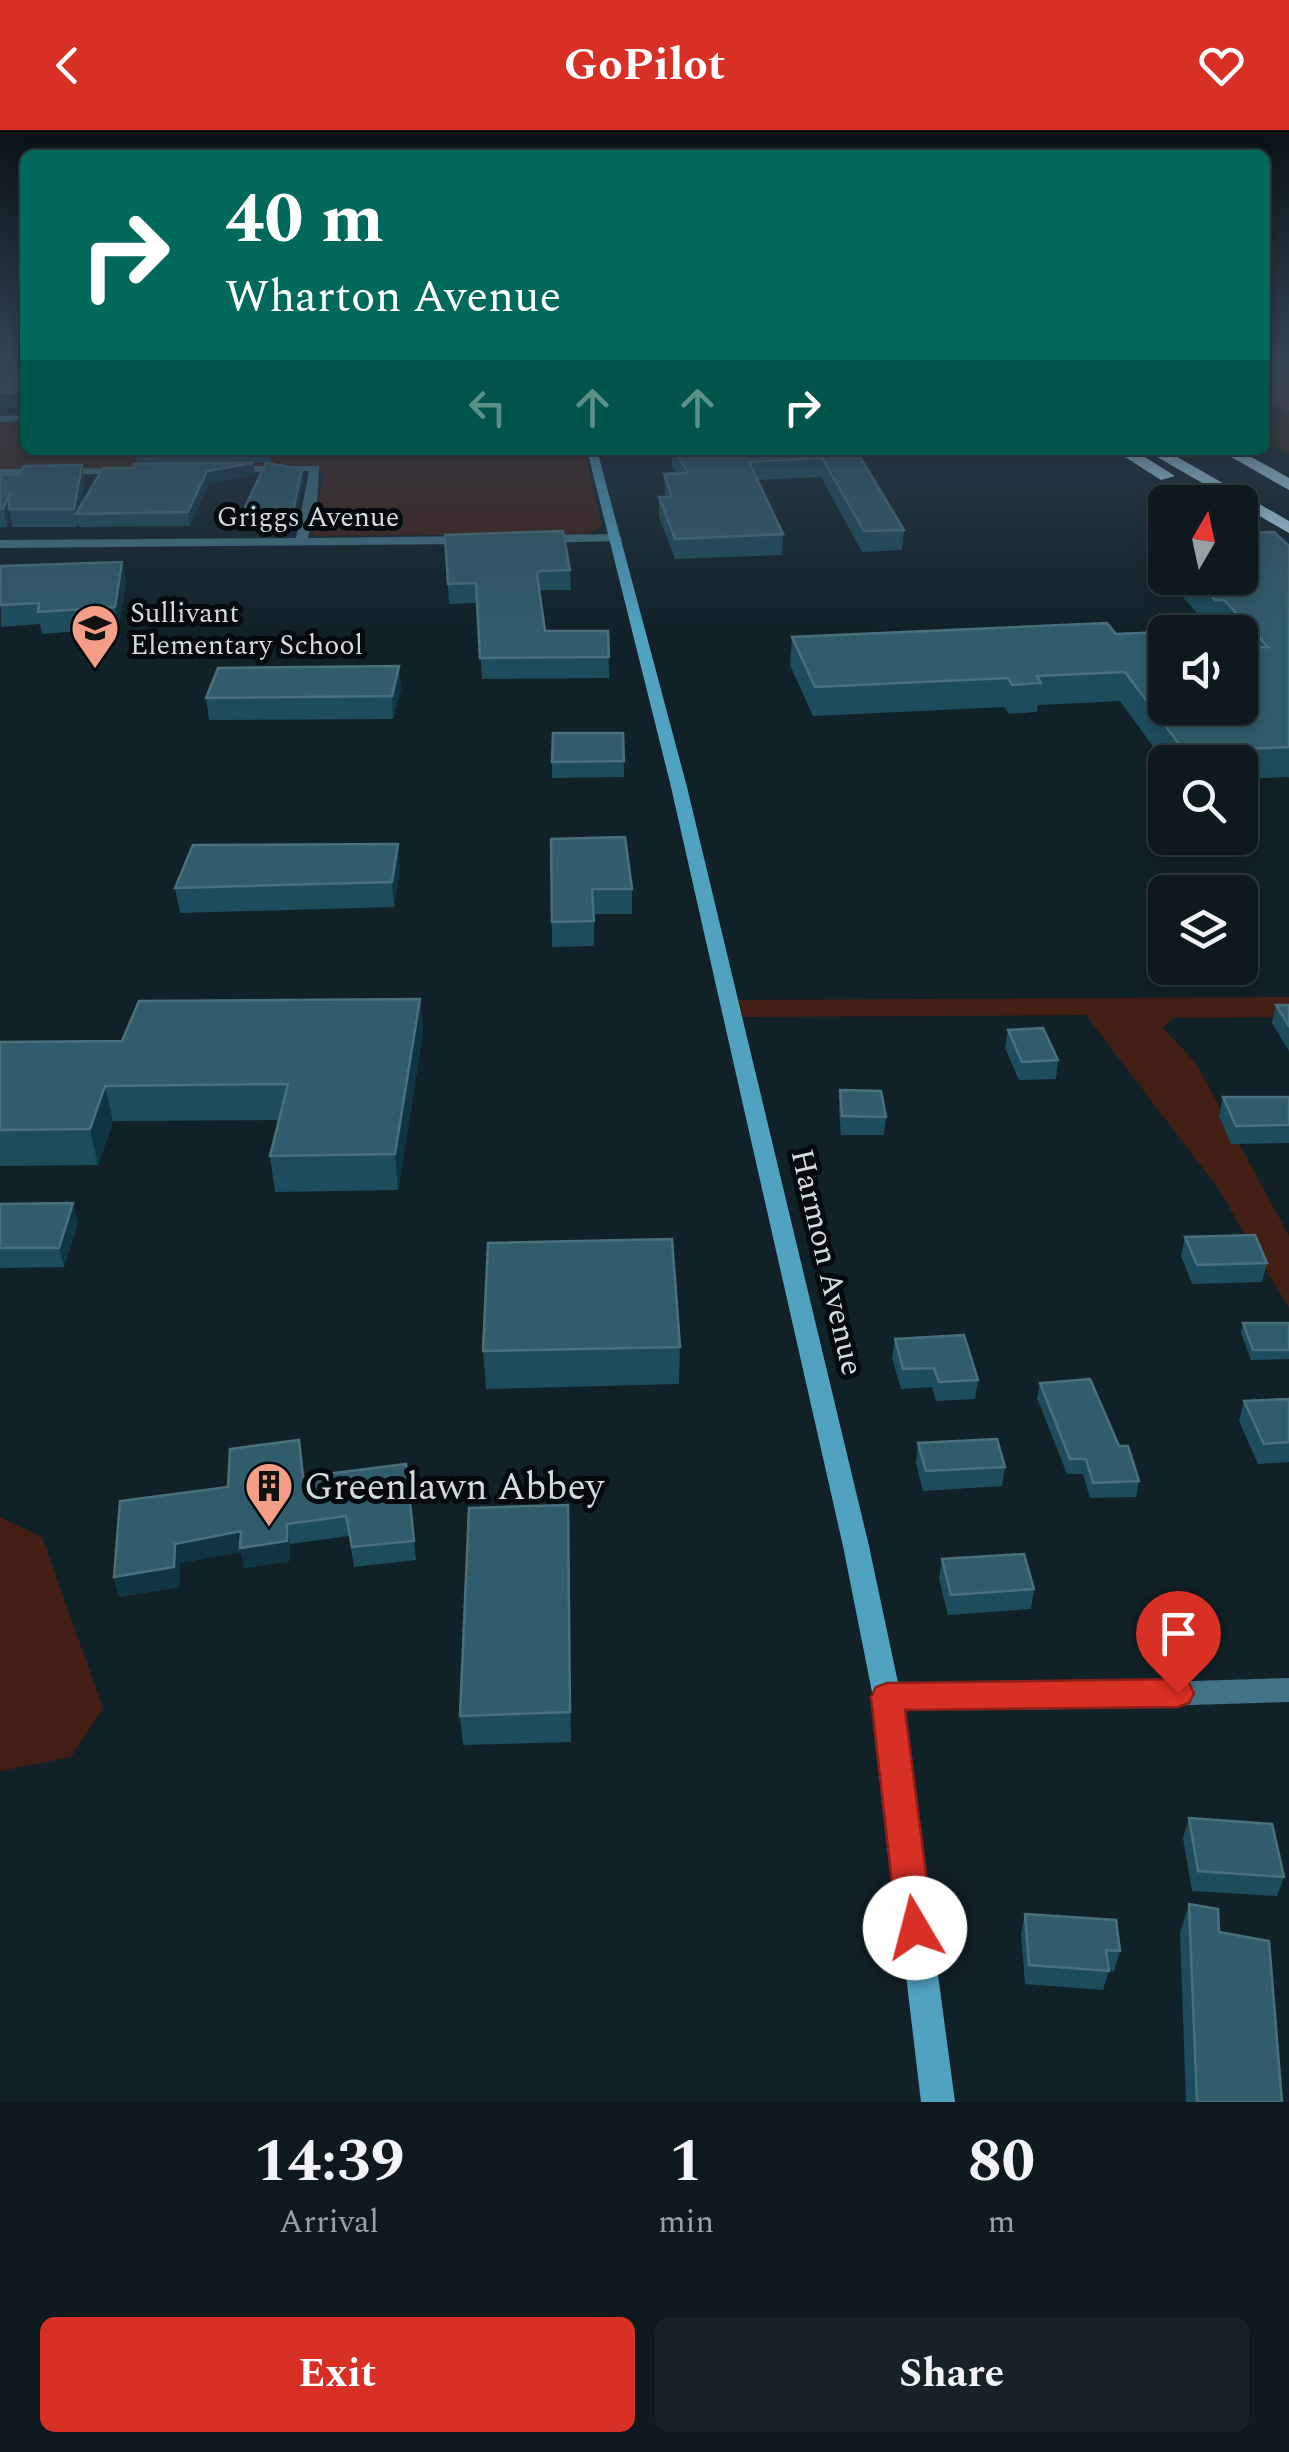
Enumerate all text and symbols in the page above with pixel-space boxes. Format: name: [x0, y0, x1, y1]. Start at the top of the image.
text: GoPilot: [564, 31, 725, 100]
icon: back: [40, 38, 95, 93]
icon: heart: [1194, 38, 1249, 93]
text: 40 m: [225, 167, 384, 273]
icon: right: [60, 190, 190, 320]
text: Wharton Avenue: [225, 263, 561, 332]
icon: left: [460, 380, 515, 435]
icon: ahead: [565, 380, 620, 435]
icon: ahead: [670, 380, 725, 435]
icon: right: [775, 380, 830, 435]
north arrow: [1148, 485, 1258, 595]
map controls: [1148, 485, 1258, 985]
street label: Griggs Avenue: [217, 496, 399, 539]
place label: Sullivant Elementary School: [130, 592, 363, 667]
school or university icon: Sullivant Elementary School: [69, 602, 121, 670]
button: sound: [1148, 615, 1258, 725]
button: search: [1148, 745, 1258, 855]
button: layers: [1148, 875, 1258, 985]
street label: Harmon Avenue: [777, 1144, 876, 1381]
place label: Greenlawn Abbey: [304, 1459, 606, 1517]
building icon: Greenlawn Abbey: [243, 1460, 295, 1528]
pin: [1136, 1591, 1221, 1694]
icon: arrive: [1151, 1606, 1206, 1661]
position arrow: [863, 1876, 967, 1980]
text: 14:39: [254, 2116, 404, 2208]
text: 1: [669, 2116, 703, 2208]
text: 80: [968, 2116, 1035, 2208]
text: Arrival: [279, 2198, 379, 2247]
text: min: [658, 2198, 714, 2247]
text: m: [988, 2198, 1015, 2247]
button: Exit: [40, 2317, 635, 2432]
button: Share: [655, 2317, 1249, 2432]

